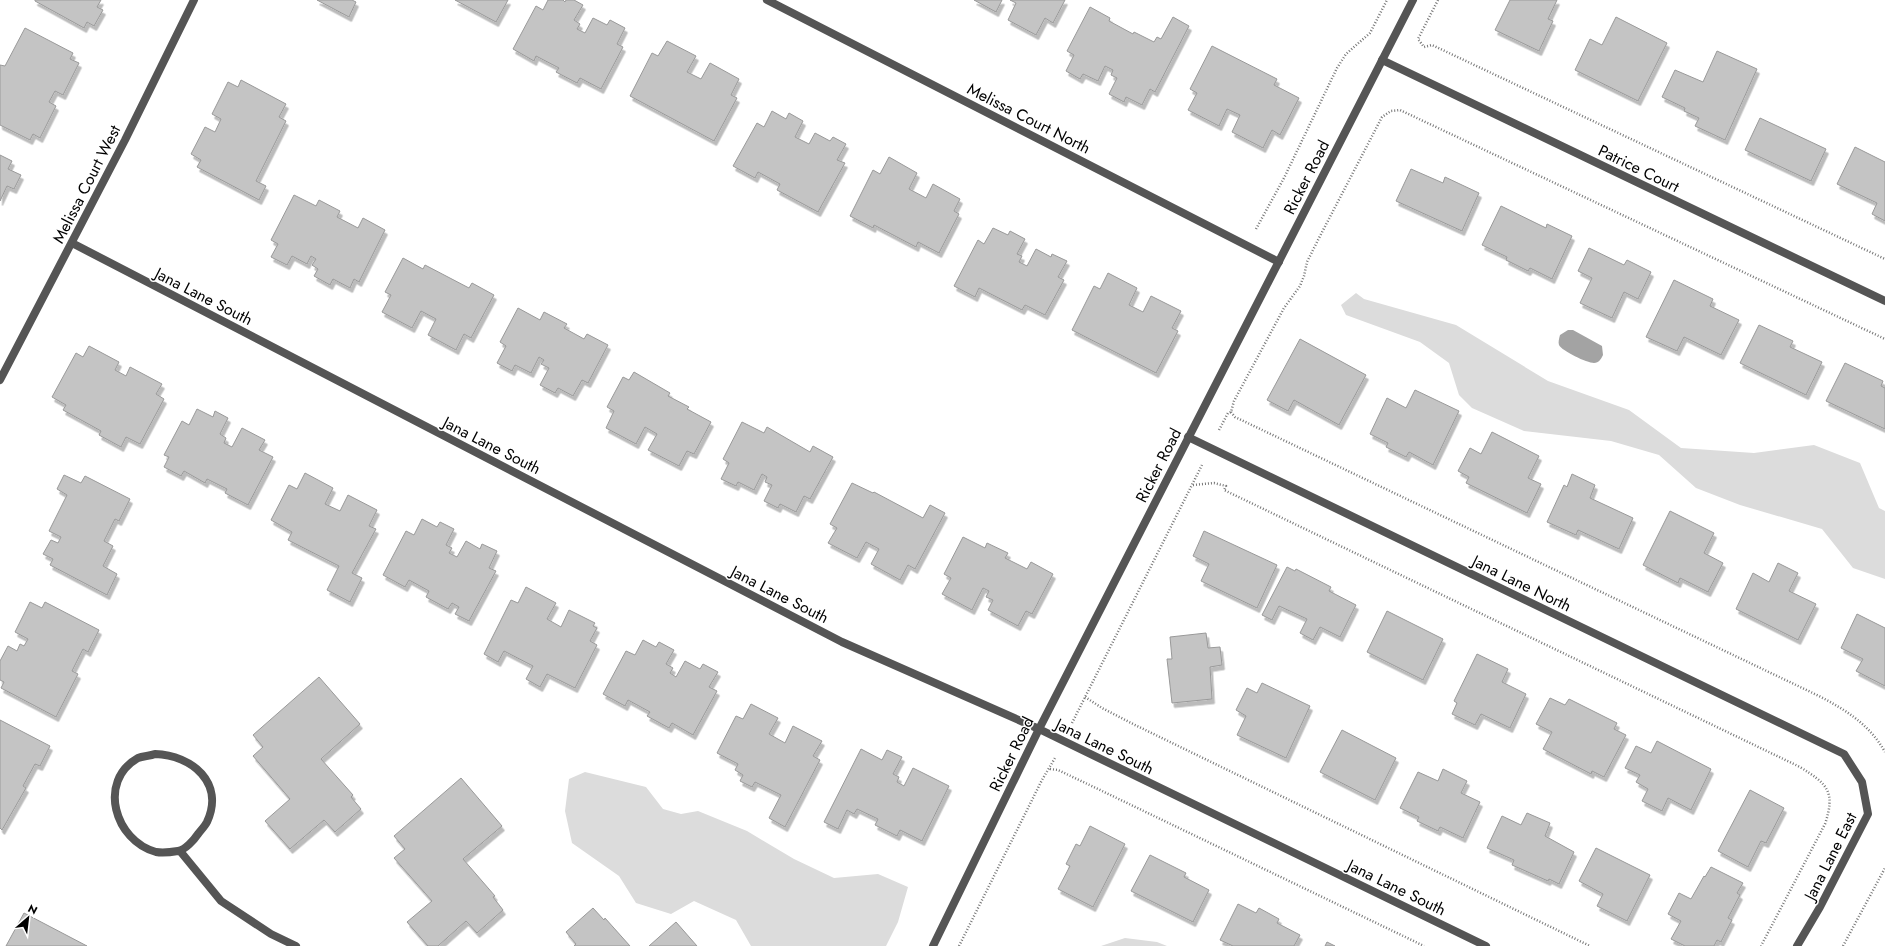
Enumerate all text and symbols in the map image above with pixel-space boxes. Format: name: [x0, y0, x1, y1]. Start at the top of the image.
street label: Melissa Court North: [963, 77, 1094, 159]
street label: Melissa Court West: [47, 121, 126, 247]
street label: Ricker Road: [1278, 136, 1335, 218]
street label: Patrice Court: [1594, 139, 1683, 198]
street label: Jana Lane South: [149, 261, 257, 331]
street label: Jana Lane South: [437, 410, 545, 480]
street label: Ricker Road: [1130, 424, 1187, 506]
street label: Jana Lane North: [1467, 549, 1575, 617]
street label: Jana Lane South: [725, 559, 833, 629]
street label: Jana Lane South: [1050, 712, 1158, 780]
street label: Ricker Road: [983, 713, 1039, 795]
street label: Jana Lane East: [1798, 808, 1862, 906]
street label: Jana Lane South: [1342, 853, 1450, 921]
north arrow: [8, 898, 48, 938]
text: N: [25, 900, 40, 918]

